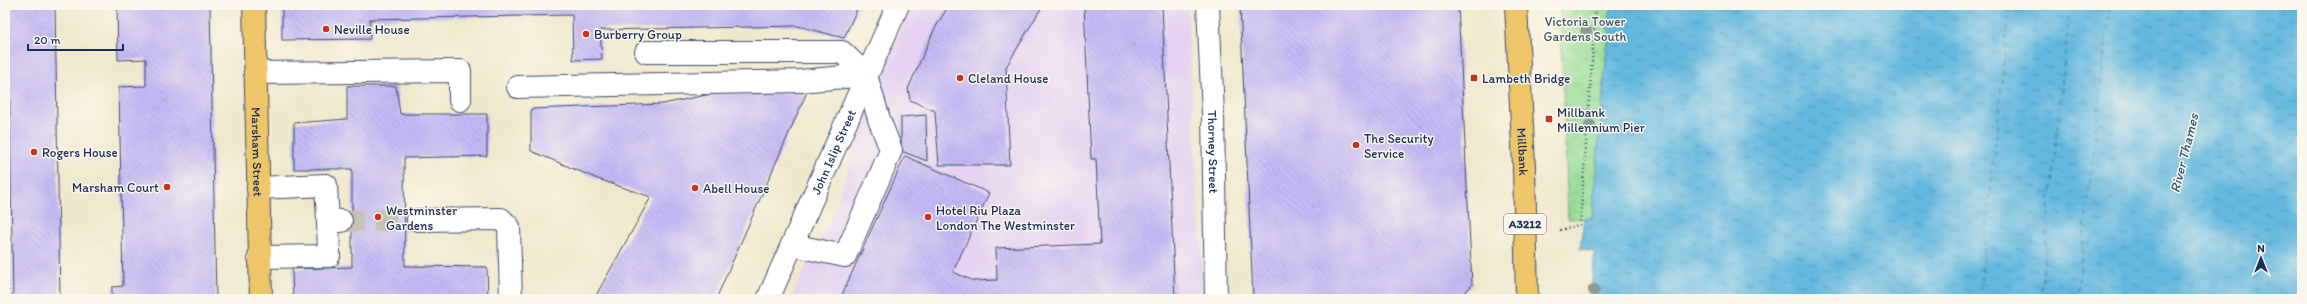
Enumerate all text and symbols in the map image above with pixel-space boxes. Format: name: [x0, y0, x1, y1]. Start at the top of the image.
park label: Victoria Tower Gardens South: [1544, 14, 1627, 44]
place label: Neville House: [334, 22, 410, 37]
marker: Neville House: [321, 24, 331, 34]
scale bar: [28, 26, 123, 52]
place label: Burberry Group: [594, 27, 682, 42]
marker: Burberry Group: [581, 29, 591, 39]
text: 20 m: [34, 33, 61, 47]
place label: Cleland House: [968, 71, 1049, 86]
place label: Lambeth Bridge: [1482, 71, 1571, 86]
marker: Cleland House: [955, 73, 965, 83]
marker: Lambeth Bridge: [1469, 73, 1479, 83]
place label: Millbank Millennium Pier: [1557, 105, 1646, 135]
street label: Marsham Street: [248, 107, 266, 197]
street label: John Islip Street: [808, 107, 859, 197]
street label: Thorney Street: [1205, 110, 1221, 194]
water label: River Thames: [2166, 111, 2203, 194]
marker: Millbank Millennium Pier: [1544, 114, 1554, 124]
street label: Millbank: [1514, 127, 1531, 176]
place label: The Security Service: [1364, 131, 1434, 161]
marker: The Security Service: [1351, 140, 1361, 150]
place label: Rogers House: [42, 145, 118, 160]
marker: Rogers House: [29, 147, 39, 157]
place label: Marsham Court: [72, 180, 159, 195]
place label: Abell House: [703, 181, 769, 196]
marker: Marsham Court: [162, 182, 172, 192]
marker: Abell House: [690, 183, 700, 193]
place label: Westminster Gardens: [386, 203, 458, 233]
place label: Hotel Riu Plaza London The Westminster: [936, 203, 1075, 233]
marker: Westminster Gardens: [373, 212, 383, 222]
marker: Hotel Riu Plaza London The Westminster: [923, 212, 933, 222]
road number: A3212: [1504, 214, 1546, 234]
north arrow: [2241, 238, 2281, 278]
text: N: [2257, 242, 2265, 255]

